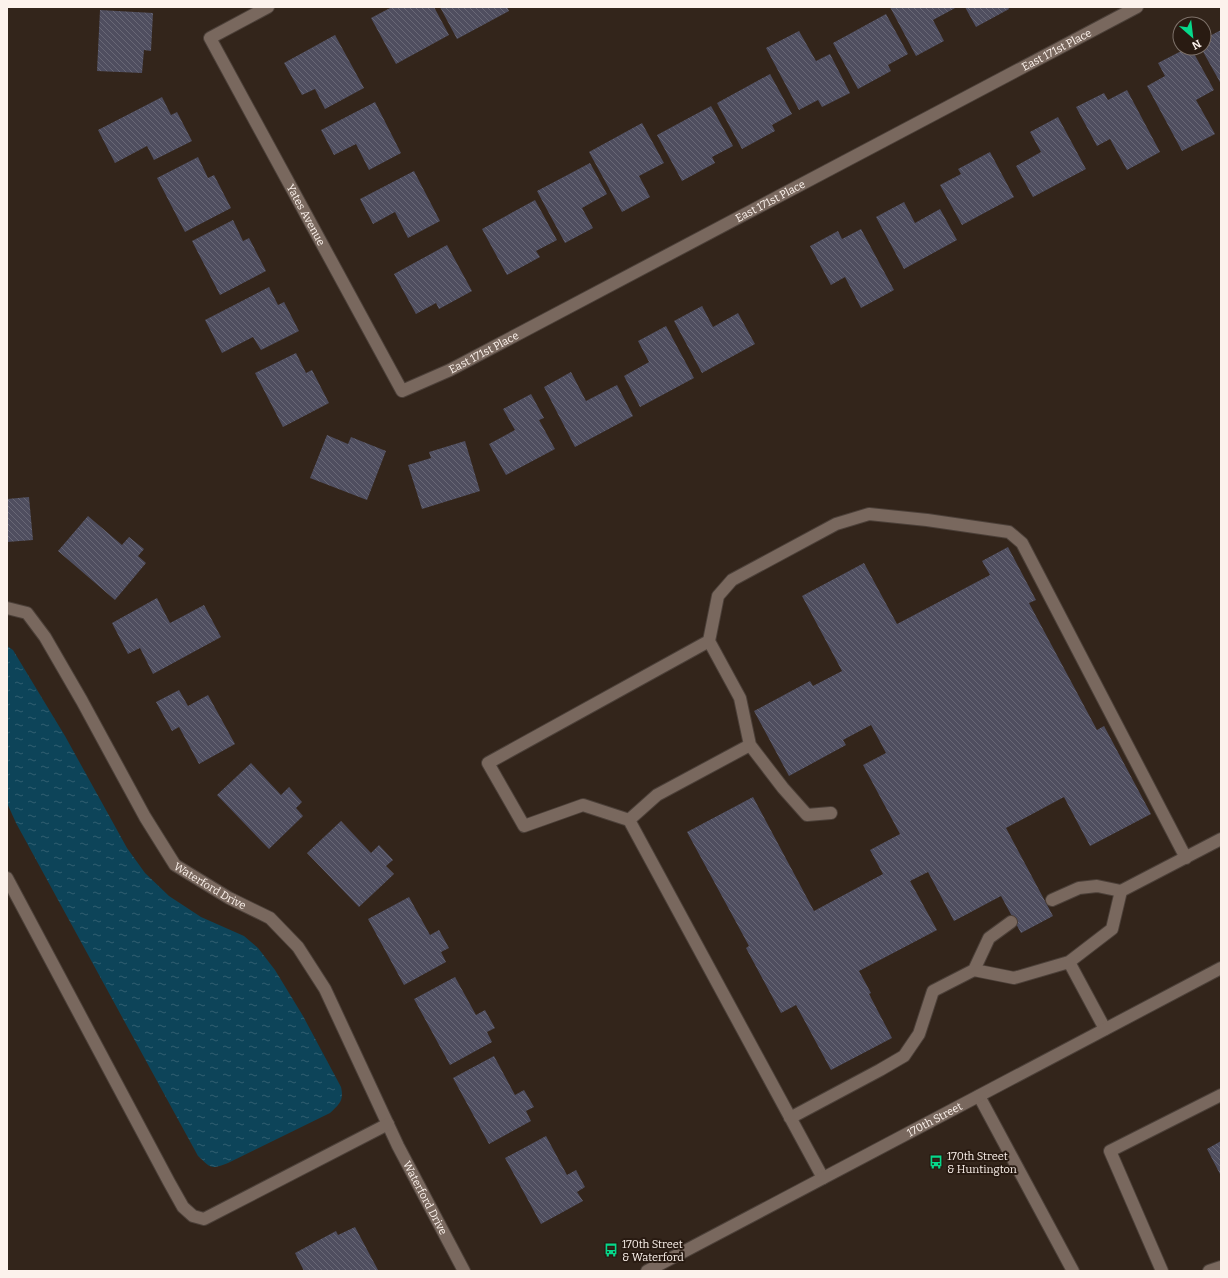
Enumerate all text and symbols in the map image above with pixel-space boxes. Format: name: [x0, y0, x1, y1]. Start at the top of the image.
north arrow: [1172, 16, 1212, 56]
street label: East 171st Place: [1019, 26, 1094, 73]
text: N: [1189, 37, 1203, 52]
street label: East 171st Place: [733, 177, 807, 225]
street label: Yates Avenue: [284, 182, 328, 248]
street label: East 171st Place: [447, 329, 521, 376]
street label: Waterford Drive: [172, 860, 248, 912]
street label: 170th Street: [905, 1099, 964, 1139]
place label: 170th Street & Huntington: [947, 1150, 1017, 1176]
bus stop icon: 170th Street & Huntington: [928, 1154, 944, 1170]
street label: Waterford Drive: [401, 1159, 450, 1237]
place label: 170th Street & Waterford: [622, 1238, 684, 1264]
bus stop icon: 170th Street & Waterford: [603, 1242, 619, 1258]

